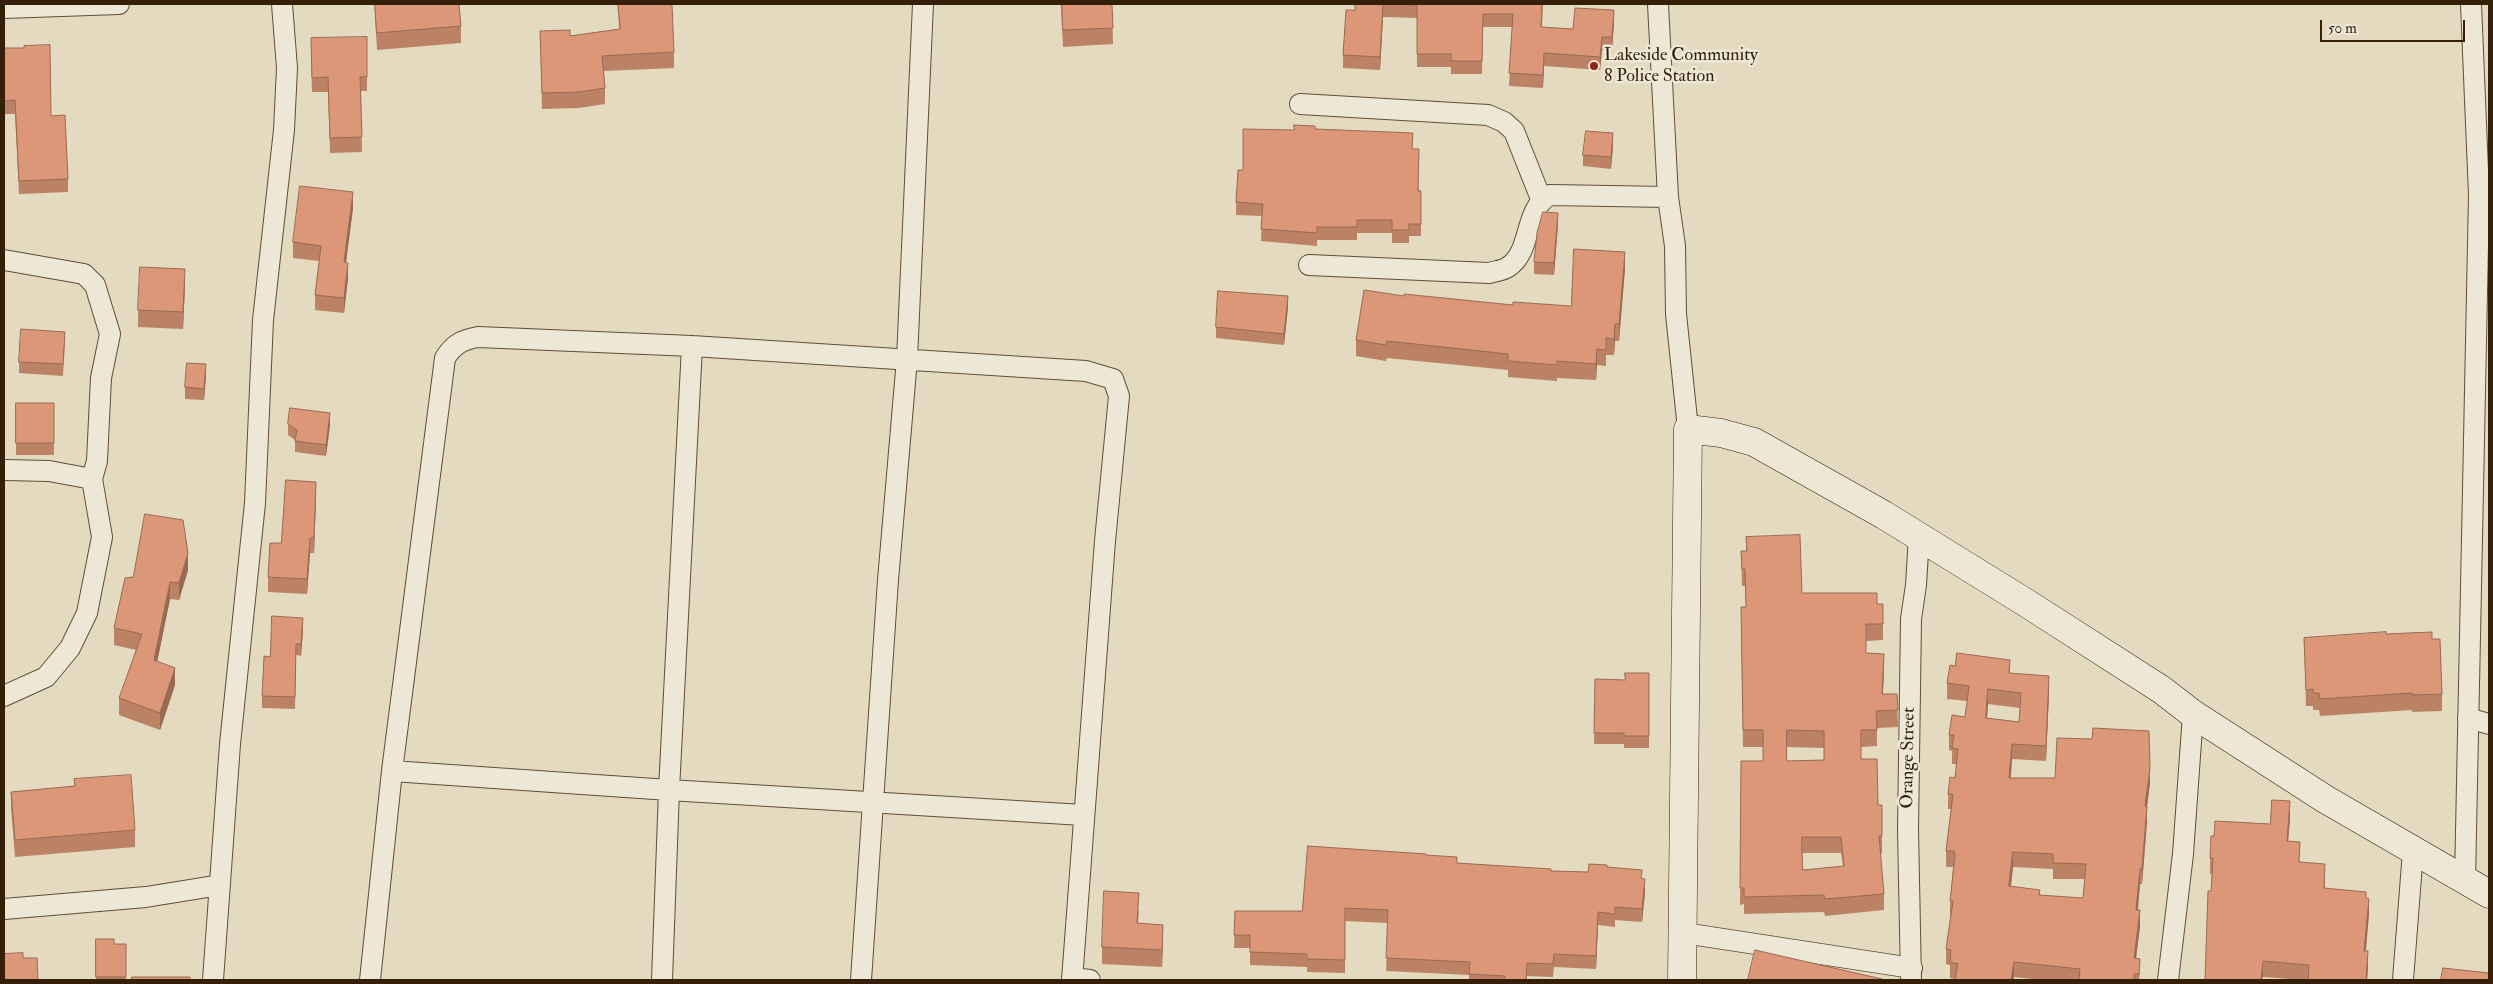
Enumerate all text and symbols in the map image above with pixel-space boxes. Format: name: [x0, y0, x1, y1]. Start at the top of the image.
scale bar: [2323, 10, 2468, 42]
text: 50 m: [2328, 19, 2357, 38]
place label: Lakeside Community 8 Police Station: [1604, 45, 1758, 88]
marker: Lakeside Community 8 Police Station: [1588, 60, 1600, 72]
street label: Orange Street: [1897, 707, 1921, 809]

